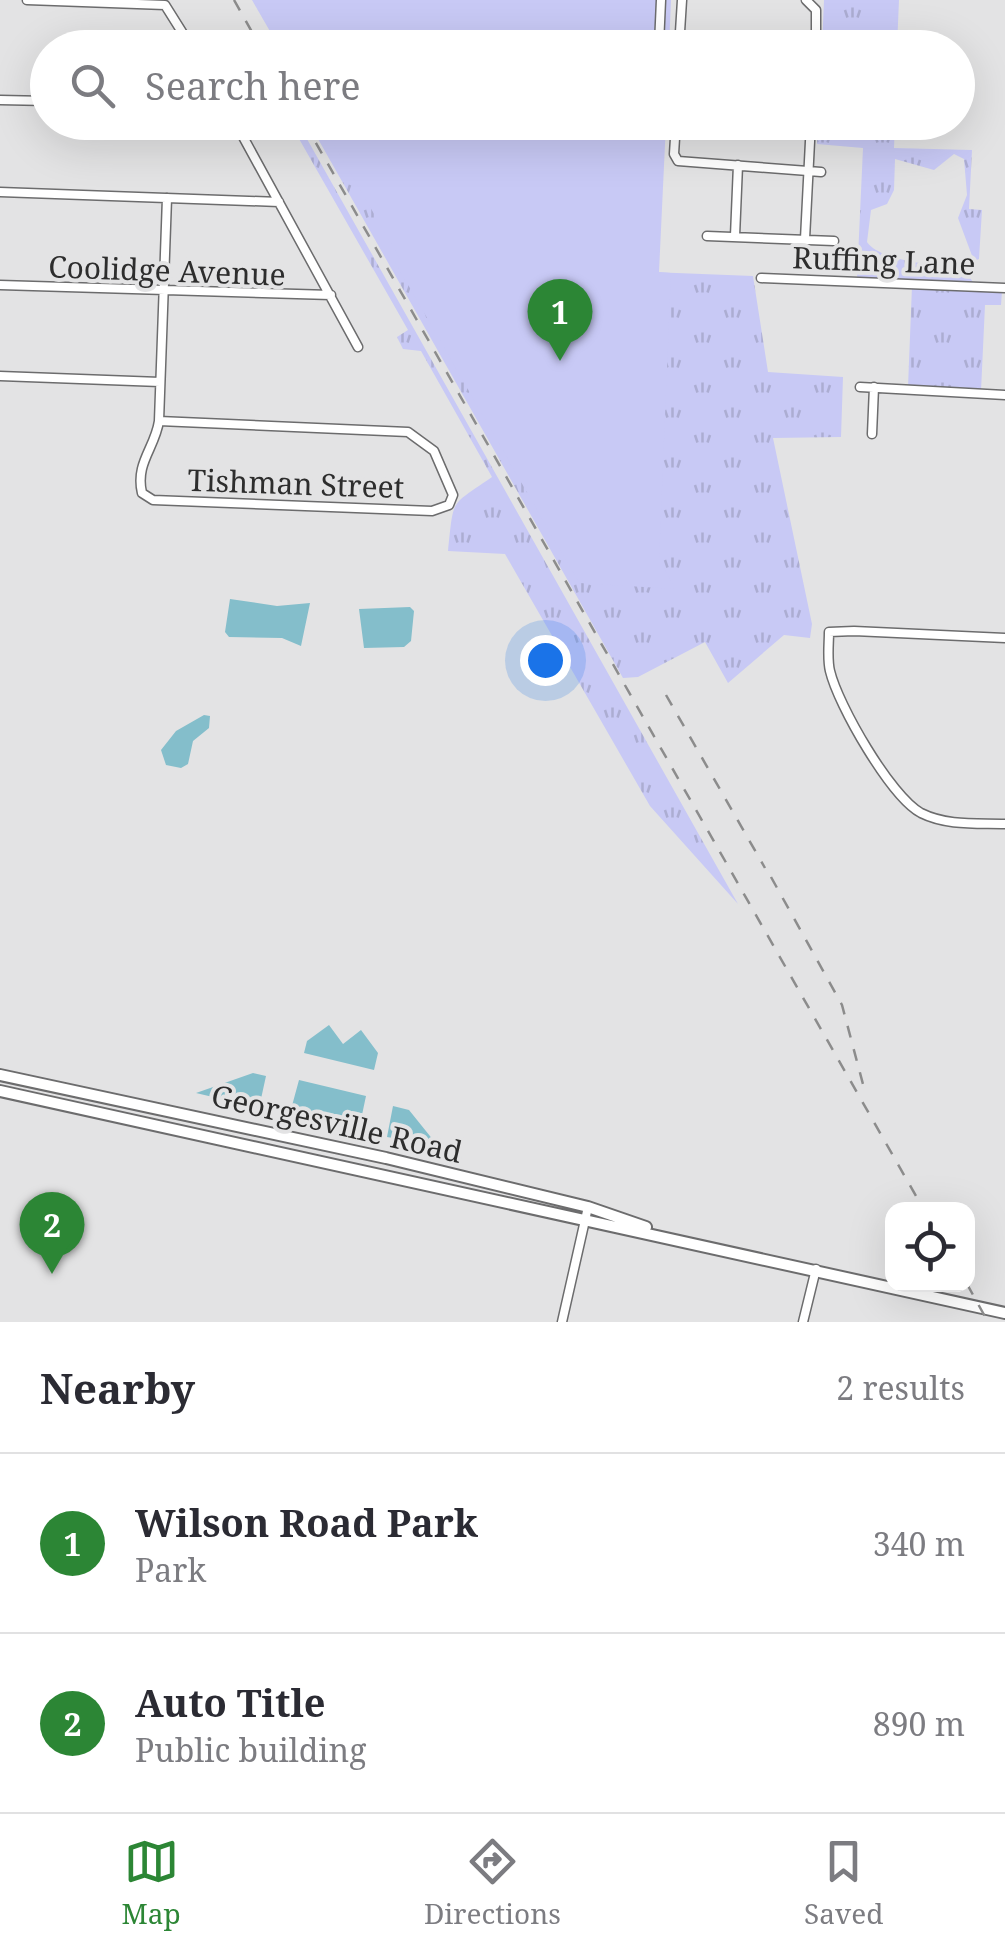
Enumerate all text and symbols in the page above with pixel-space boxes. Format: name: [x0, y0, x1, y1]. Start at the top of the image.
search box: [30, 30, 975, 140]
icon: search: [65, 58, 120, 113]
text: Search here: [145, 59, 361, 111]
street label: Ruffing Lane: [792, 236, 976, 284]
street label: Coolidge Avenue: [48, 245, 286, 295]
pin: 1: [528, 278, 592, 361]
street label: Tishman Street: [187, 459, 405, 507]
your location: [520, 635, 571, 686]
street label: Georgesville Road: [207, 1074, 467, 1172]
pin: 2: [20, 1192, 84, 1274]
map controls: [885, 1202, 975, 1292]
button: locate: [885, 1202, 975, 1292]
text: Nearby: [40, 1359, 195, 1416]
text: 2 results: [836, 1366, 965, 1409]
text: Wilson Road Park: [135, 1496, 478, 1548]
text: 1: [63, 1522, 82, 1565]
text: 340 m: [873, 1522, 965, 1565]
text: Park: [135, 1548, 206, 1591]
text: Auto Title: [135, 1676, 326, 1728]
text: 2: [63, 1702, 82, 1745]
text: 890 m: [873, 1702, 965, 1745]
text: Public building: [135, 1728, 366, 1771]
tab: Map: [122, 1834, 181, 1932]
tab: Directions: [424, 1834, 561, 1932]
tab: Saved: [804, 1834, 883, 1932]

